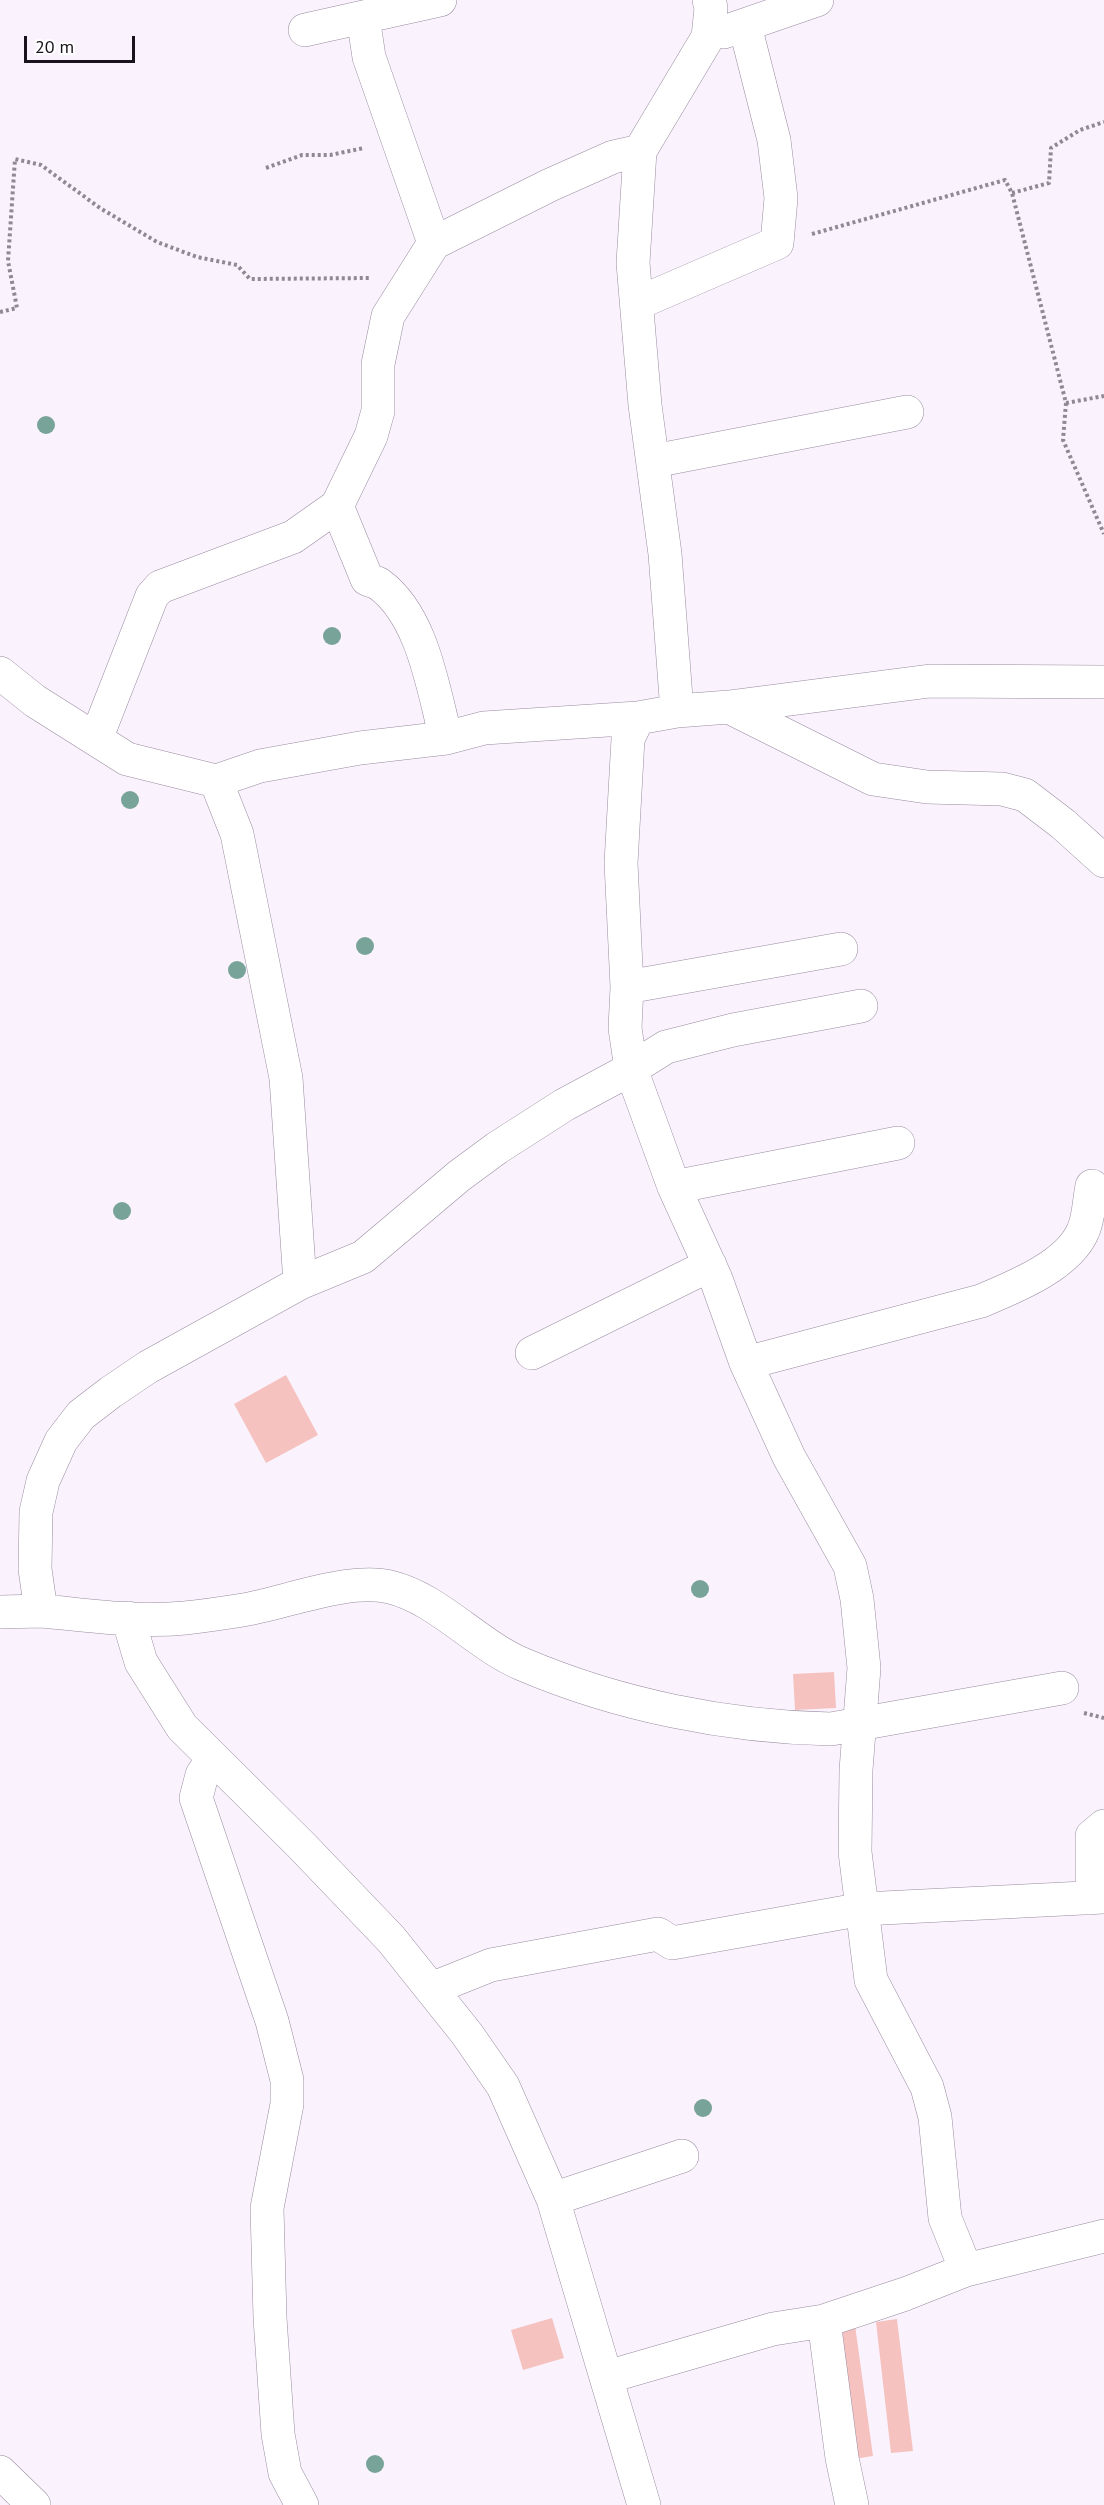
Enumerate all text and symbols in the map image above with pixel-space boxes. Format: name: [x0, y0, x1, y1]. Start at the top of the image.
scale bar: [27, 24, 138, 62]
text: 20 m: [35, 35, 74, 58]

